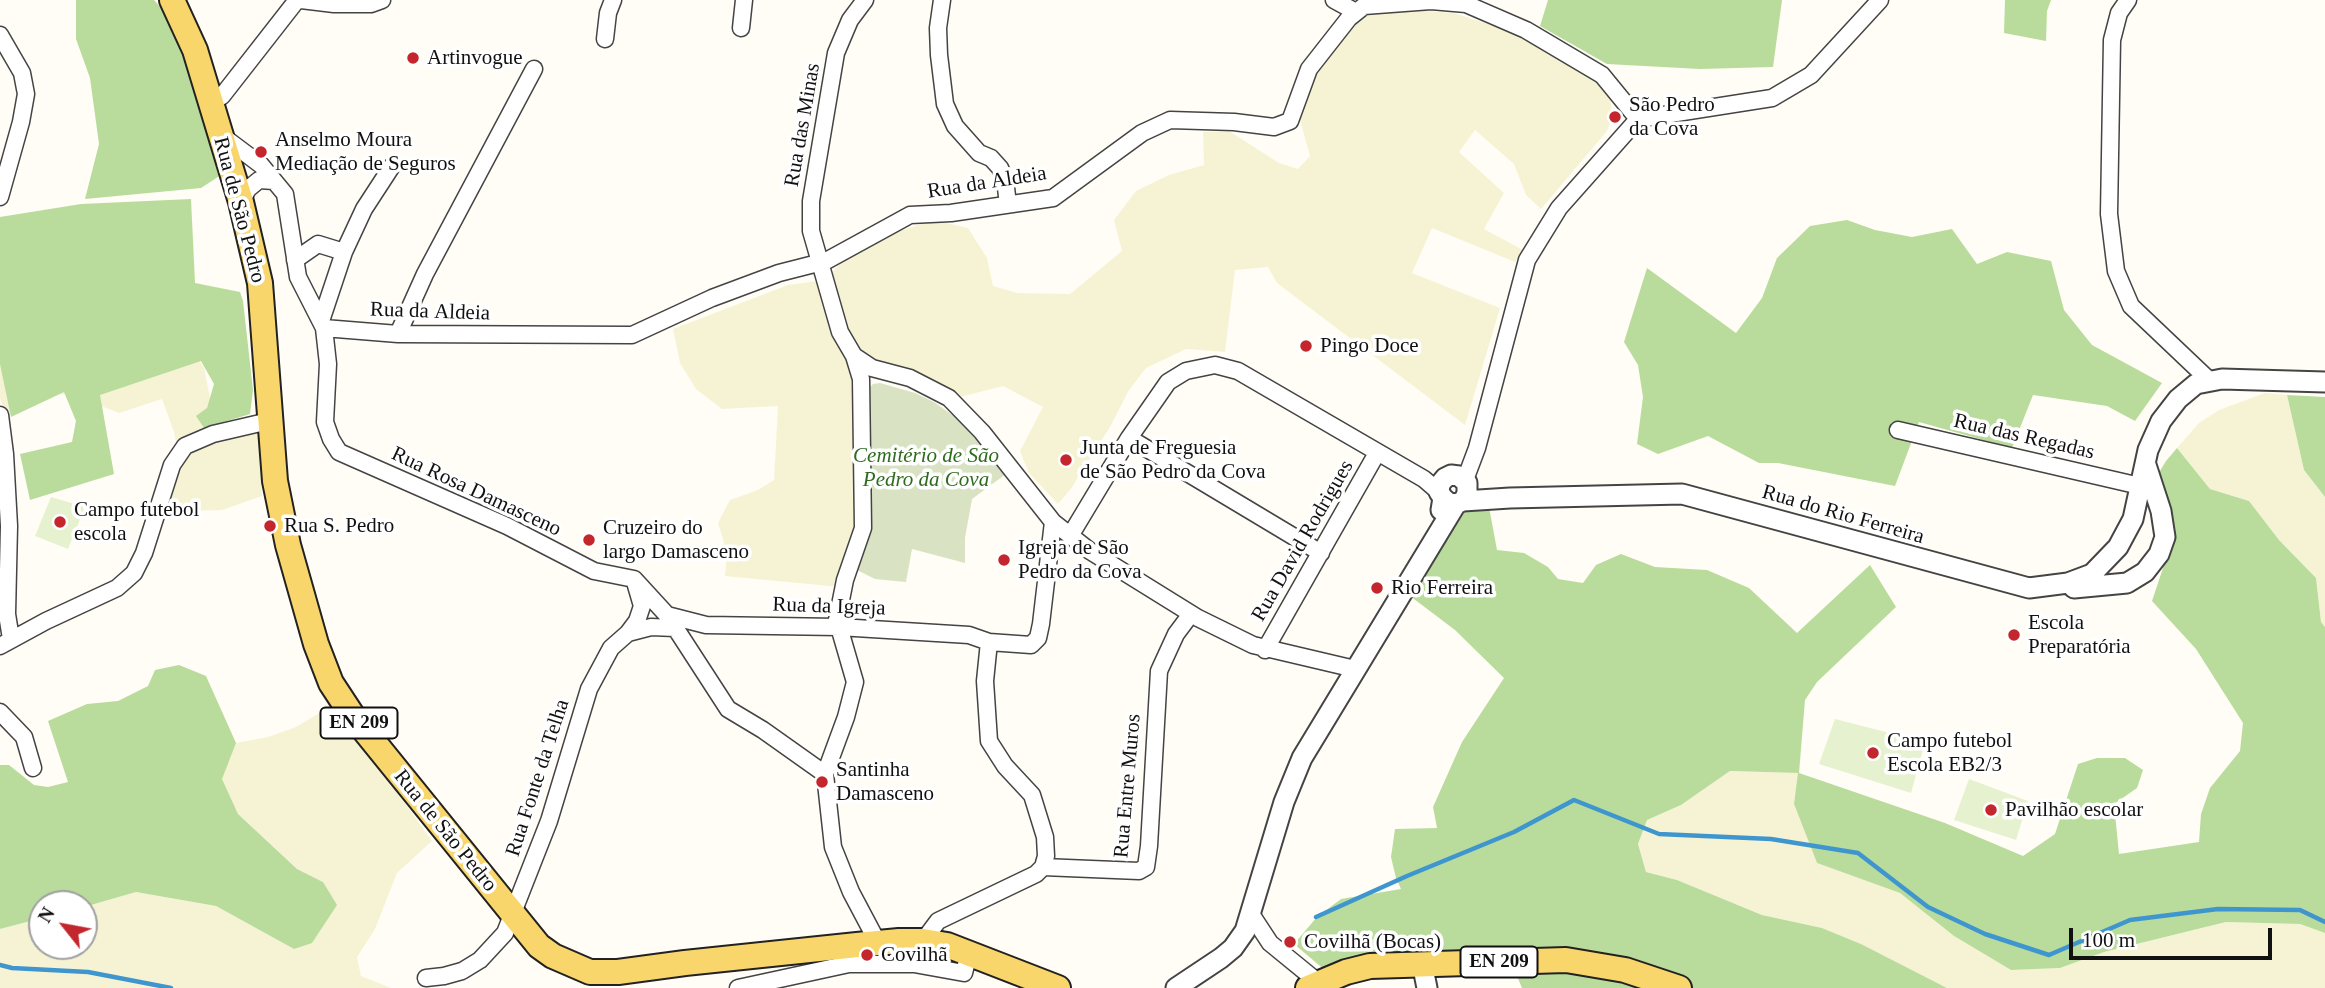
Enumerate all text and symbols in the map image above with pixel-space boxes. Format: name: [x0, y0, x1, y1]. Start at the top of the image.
place label: Artinvogue: [427, 45, 523, 71]
marker: Artinvogue: [405, 50, 421, 66]
street label: Rua das Minas: [780, 61, 826, 189]
place label: São Pedro da Cova: [1629, 92, 1715, 142]
marker: São Pedro da Cova: [1607, 109, 1623, 125]
place label: Anselmo Moura Mediação de Seguros: [275, 127, 456, 177]
street label: Rua de São Pedro: [207, 134, 271, 286]
marker: Anselmo Moura Mediação de Seguros: [253, 144, 269, 160]
street label: Rua da Aldeia: [926, 161, 1048, 205]
street label: Rua da Aldeia: [370, 297, 490, 327]
place label: Pingo Doce: [1320, 333, 1419, 359]
marker: Pingo Doce: [1298, 338, 1314, 354]
street label: Rua das Regadas: [1951, 409, 2097, 465]
place label: Junta de Freguesia de São Pedro da Cova: [1080, 435, 1265, 485]
street label: Rua Rosa Damasceno: [387, 442, 565, 542]
park label: Cemitério de São Pedro da Cova: [853, 443, 999, 493]
marker: Junta de Freguesia de São Pedro da Cova: [1058, 452, 1074, 468]
street label: Rua David Rodrigues: [1247, 456, 1359, 626]
street label: Rua do Rio Ferreira: [1759, 480, 1927, 550]
place label: Campo futebol escola: [74, 497, 199, 547]
place label: Rua S. Pedro: [284, 513, 394, 539]
marker: Campo futebol escola: [52, 514, 68, 530]
place label: Cruzeiro do largo Damasceno: [603, 515, 749, 565]
marker: Rua S. Pedro: [262, 518, 278, 534]
marker: Cruzeiro do largo Damasceno: [581, 532, 597, 548]
place label: Igreja de São Pedro da Cova: [1018, 535, 1142, 585]
marker: Igreja de São Pedro da Cova: [996, 552, 1012, 568]
place label: Rio Ferreira: [1391, 575, 1493, 601]
marker: Rio Ferreira: [1369, 580, 1385, 596]
street label: Rua da Igreja: [772, 592, 886, 622]
place label: Escola Preparatória: [2028, 610, 2131, 660]
marker: Escola Preparatória: [2006, 627, 2022, 643]
street label: Rua Fonte da Telha: [501, 696, 575, 860]
road number: EN 209: [320, 708, 398, 738]
street label: Rua Entre Muros: [1109, 713, 1147, 859]
place label: Campo futebol Escola EB2/3: [1887, 728, 2012, 778]
marker: Campo futebol Escola EB2/3: [1865, 745, 1881, 761]
place label: Santinha Damasceno: [836, 757, 934, 807]
street label: Rua de São Pedro: [388, 765, 502, 897]
marker: Santinha Damasceno: [814, 774, 830, 790]
place label: Pavilhão escolar: [2005, 797, 2143, 823]
marker: Pavilhão escolar: [1983, 802, 1999, 818]
north arrow: [28, 890, 98, 960]
text: N: [34, 904, 59, 926]
scale bar: [2073, 914, 2276, 958]
text: 100 m: [2082, 928, 2135, 952]
place label: Covilhã (Bocas): [1304, 929, 1441, 955]
marker: Covilhã (Bocas): [1282, 934, 1298, 950]
place label: Covilhã: [881, 942, 947, 968]
road number: EN 209: [1460, 946, 1538, 978]
marker: Covilhã: [859, 947, 875, 963]

